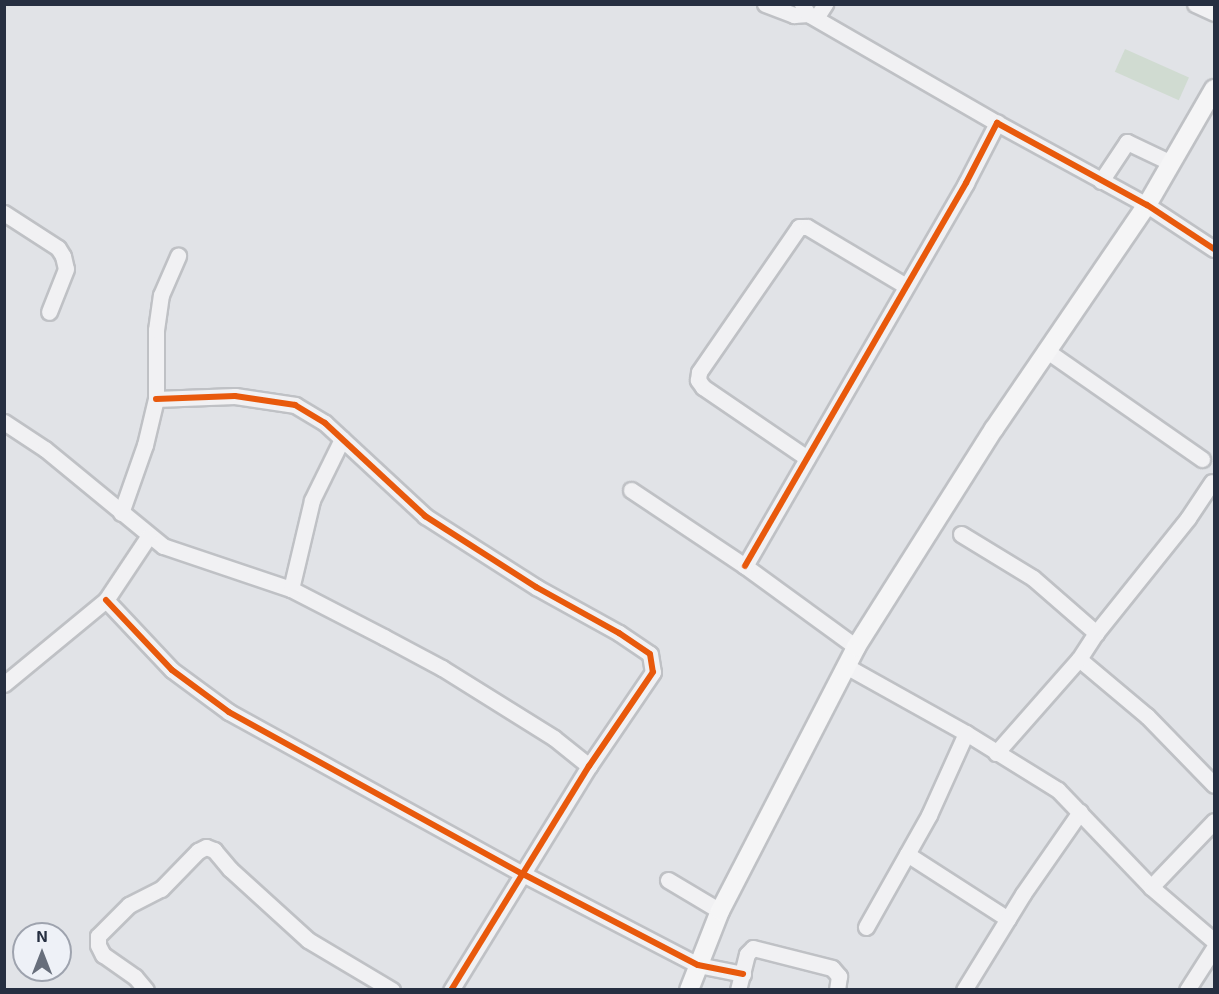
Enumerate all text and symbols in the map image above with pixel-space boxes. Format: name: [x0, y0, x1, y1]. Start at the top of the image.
north arrow: [12, 922, 72, 982]
text: N: [36, 926, 48, 945]

